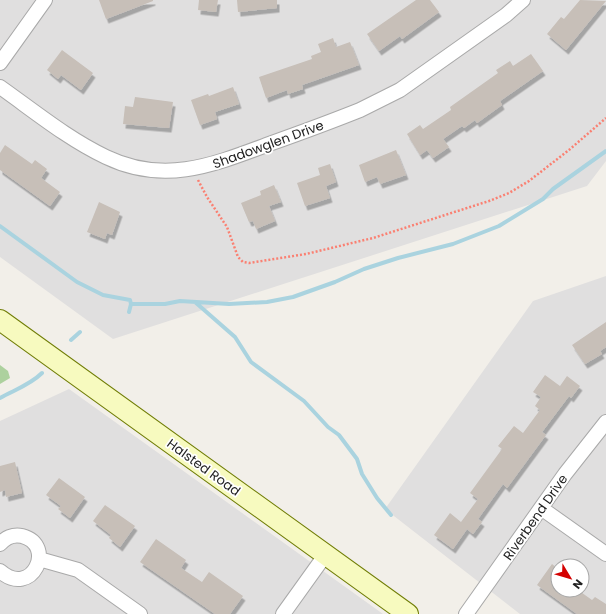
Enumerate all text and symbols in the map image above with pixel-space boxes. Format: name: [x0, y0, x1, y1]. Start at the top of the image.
street label: Shadowglen Drive: [210, 116, 326, 173]
street label: Halsted Road: [163, 434, 244, 501]
street label: Riverbend Drive: [499, 470, 572, 564]
north arrow: [550, 558, 590, 598]
text: N: [569, 576, 587, 592]

